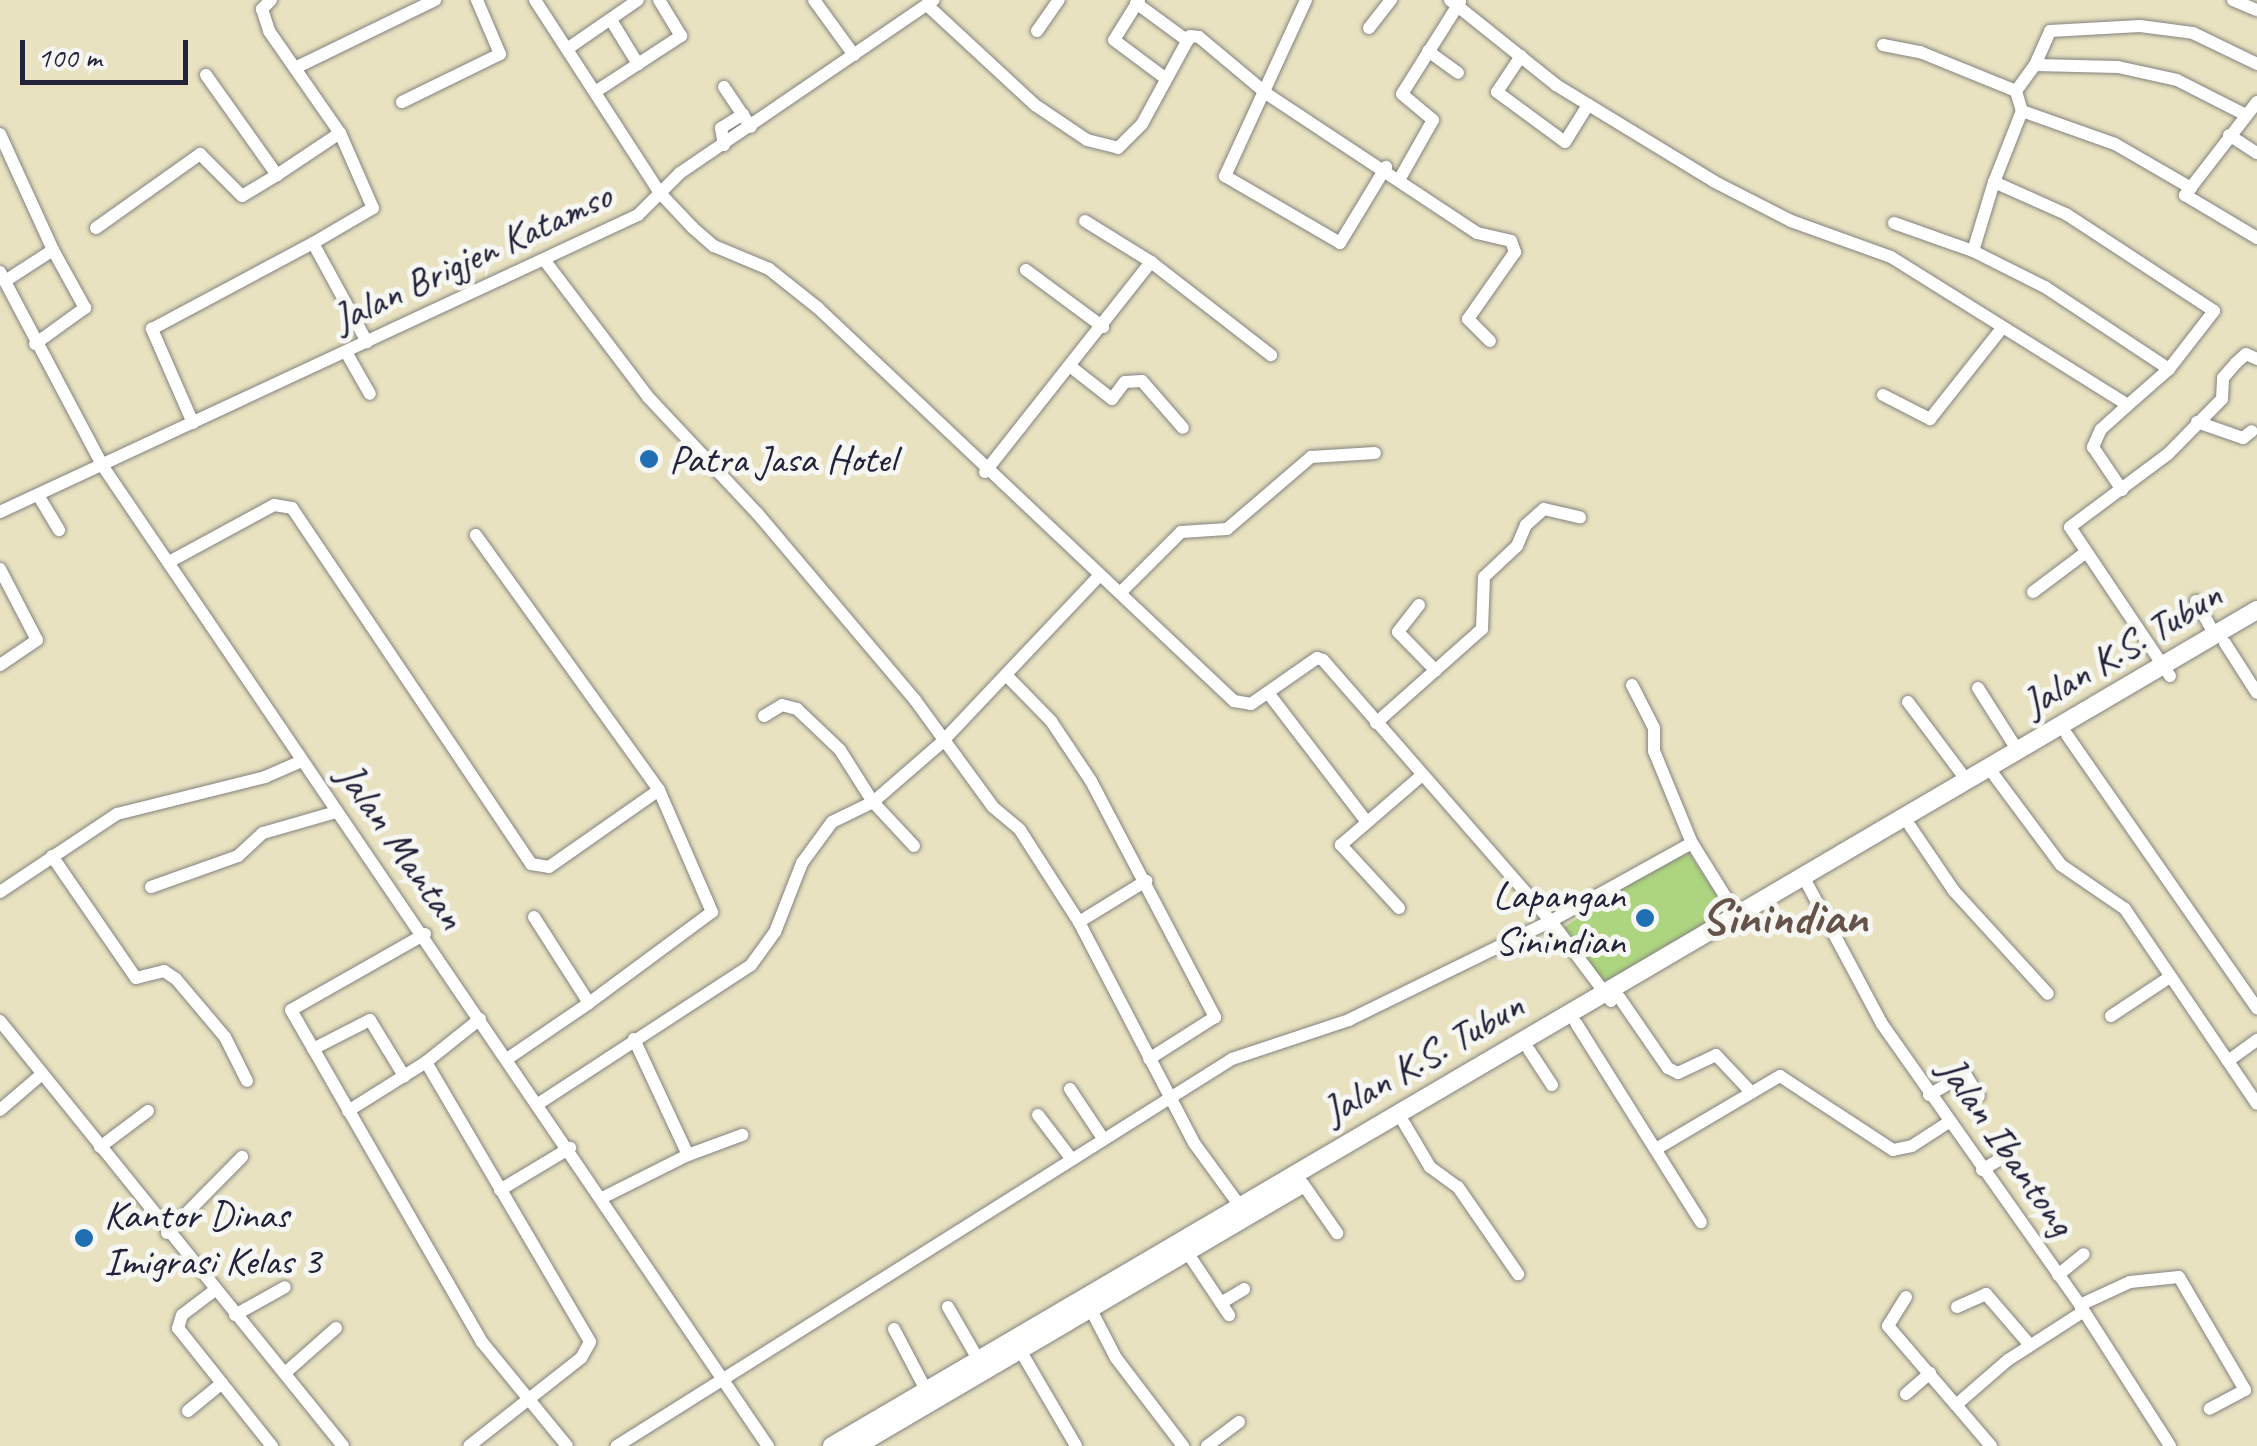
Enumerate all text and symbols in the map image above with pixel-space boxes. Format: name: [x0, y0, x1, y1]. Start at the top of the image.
scale bar: [25, 20, 192, 82]
text: 100 m: [37, 38, 102, 76]
street label: Jalan Brigjen Katamso: [325, 171, 619, 343]
place label: Patra Jasa Hotel: [669, 435, 895, 483]
marker: Patra Jasa Hotel: [638, 448, 660, 470]
street label: Jalan K.S. Tubun: [2014, 571, 2230, 727]
street label: Jalan Mantan: [326, 754, 476, 938]
place label: Lapangan Sinindian: [1493, 871, 1625, 965]
district label: Sinindian: [1701, 887, 1867, 947]
marker: Lapangan Sinindian: [1634, 907, 1656, 929]
street label: Jalan K.S. Tubun: [1314, 981, 1532, 1135]
street label: Jalan Ibantong: [1928, 1047, 2086, 1245]
place label: Kantor Dinas Imigrasi Kelas 3: [104, 1191, 321, 1285]
marker: Kantor Dinas Imigrasi Kelas 3: [73, 1227, 95, 1249]

